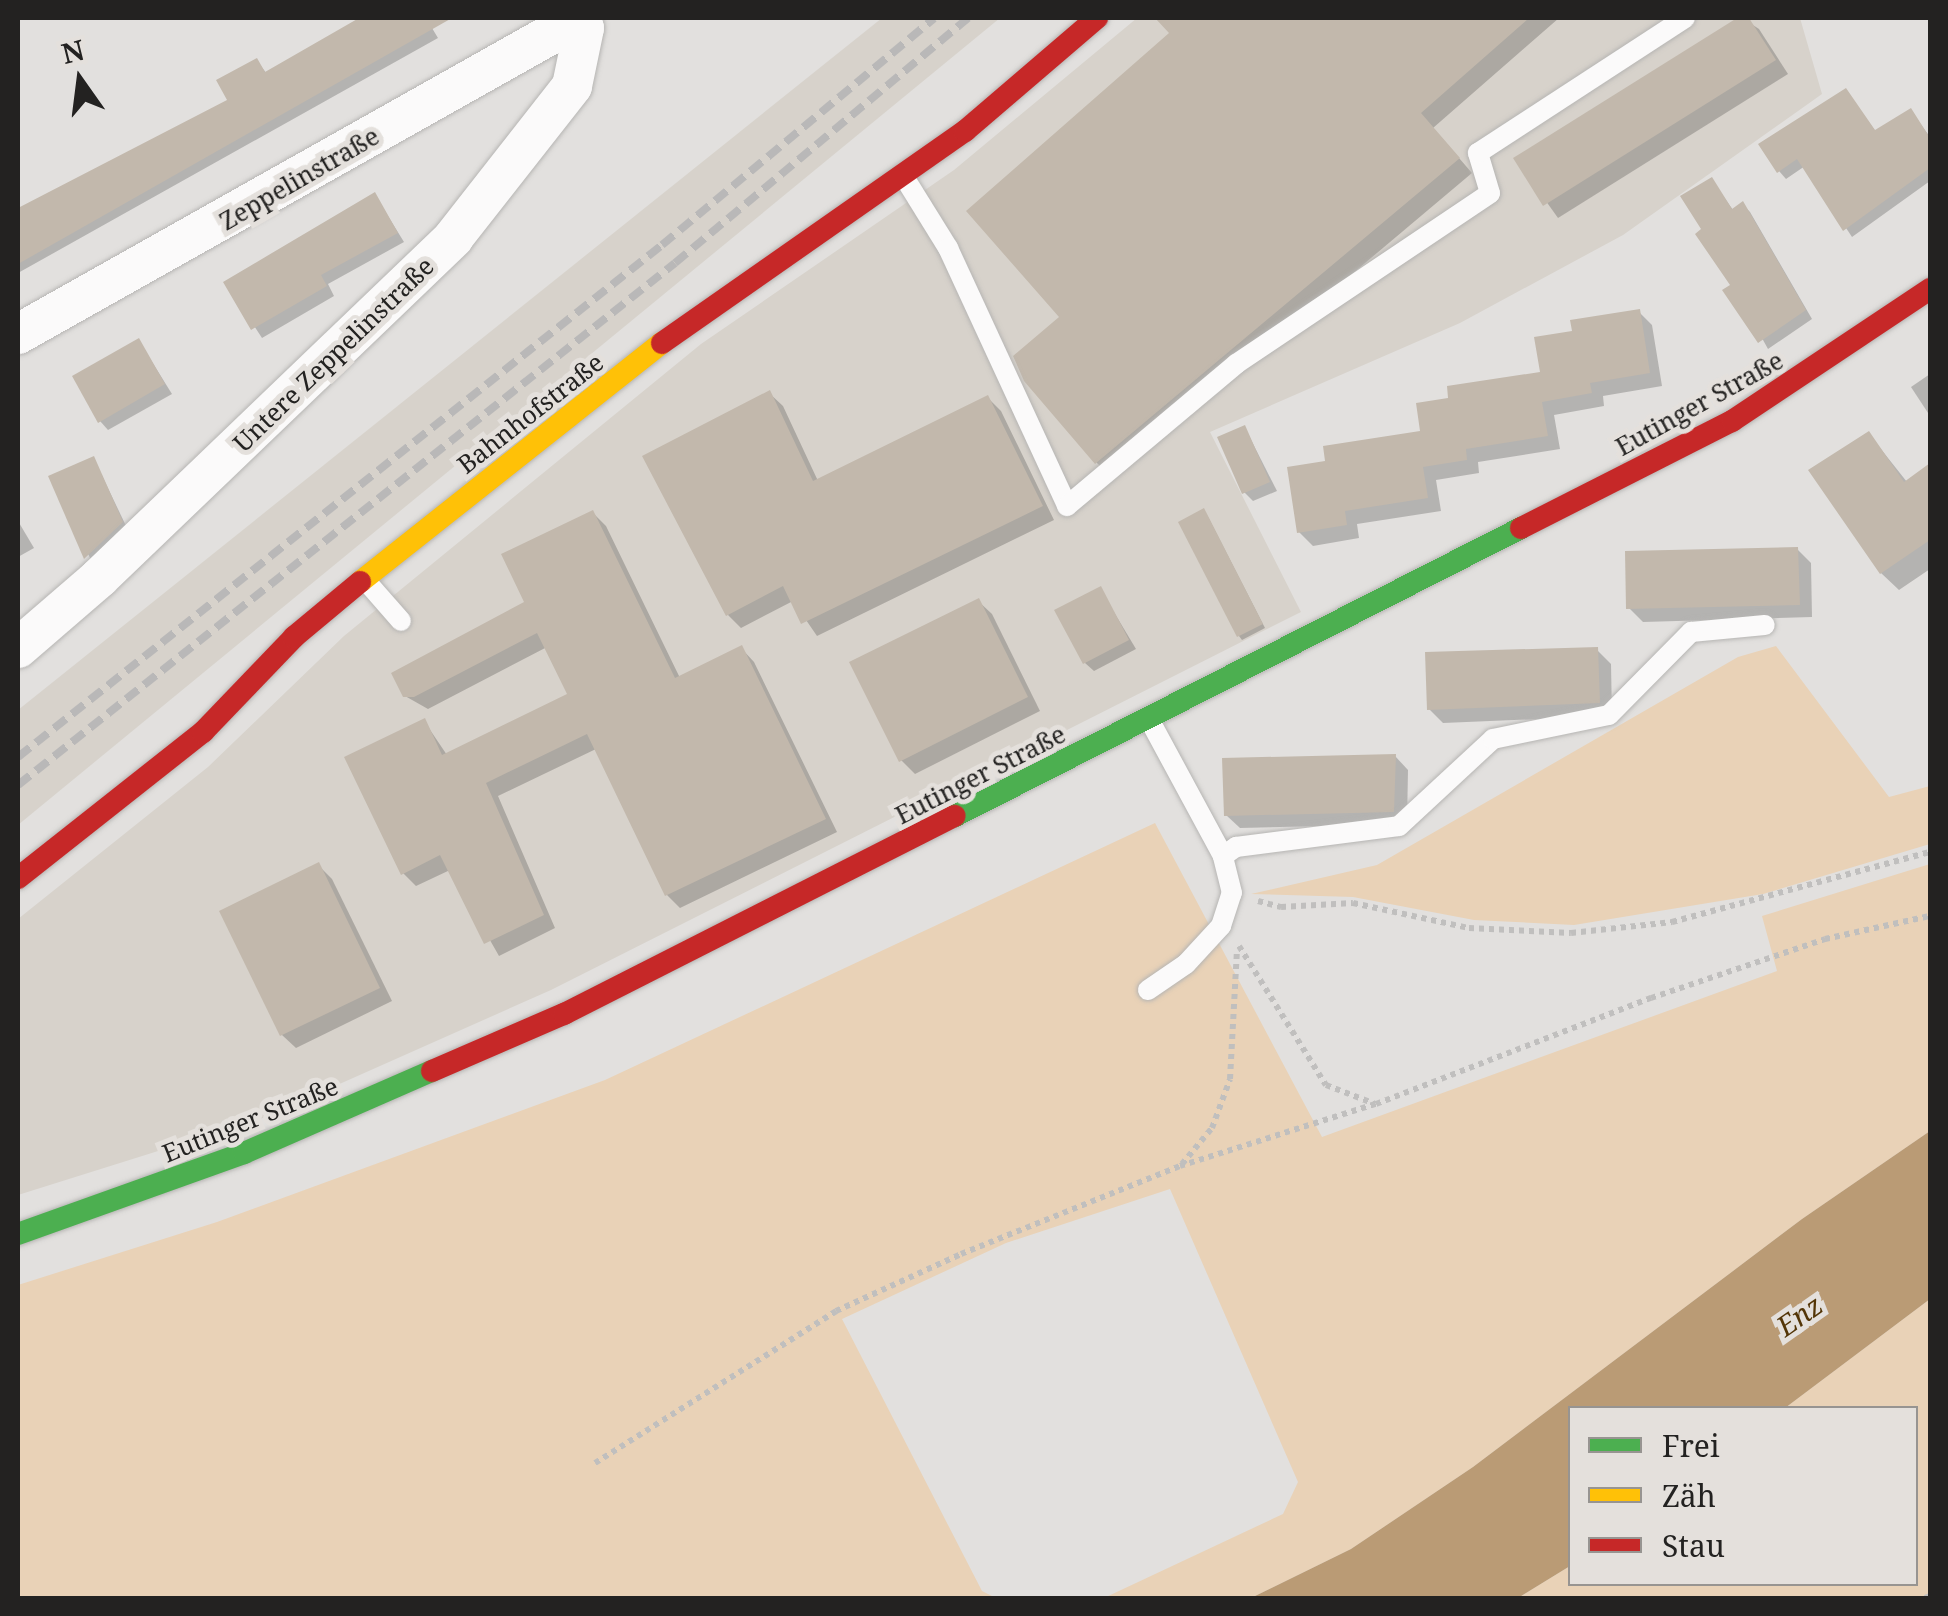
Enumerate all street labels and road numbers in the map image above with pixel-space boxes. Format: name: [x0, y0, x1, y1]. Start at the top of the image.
street label: Zeppelinstraße: [214, 120, 384, 236]
street label: Untere Zeppelinstraße: [227, 250, 439, 458]
street label: Eutinger Straße: [1610, 345, 1788, 461]
street label: Bahnhofstraße: [451, 347, 609, 479]
street label: Eutinger Straße: [890, 718, 1070, 830]
street label: Eutinger Straße: [158, 1070, 342, 1168]

